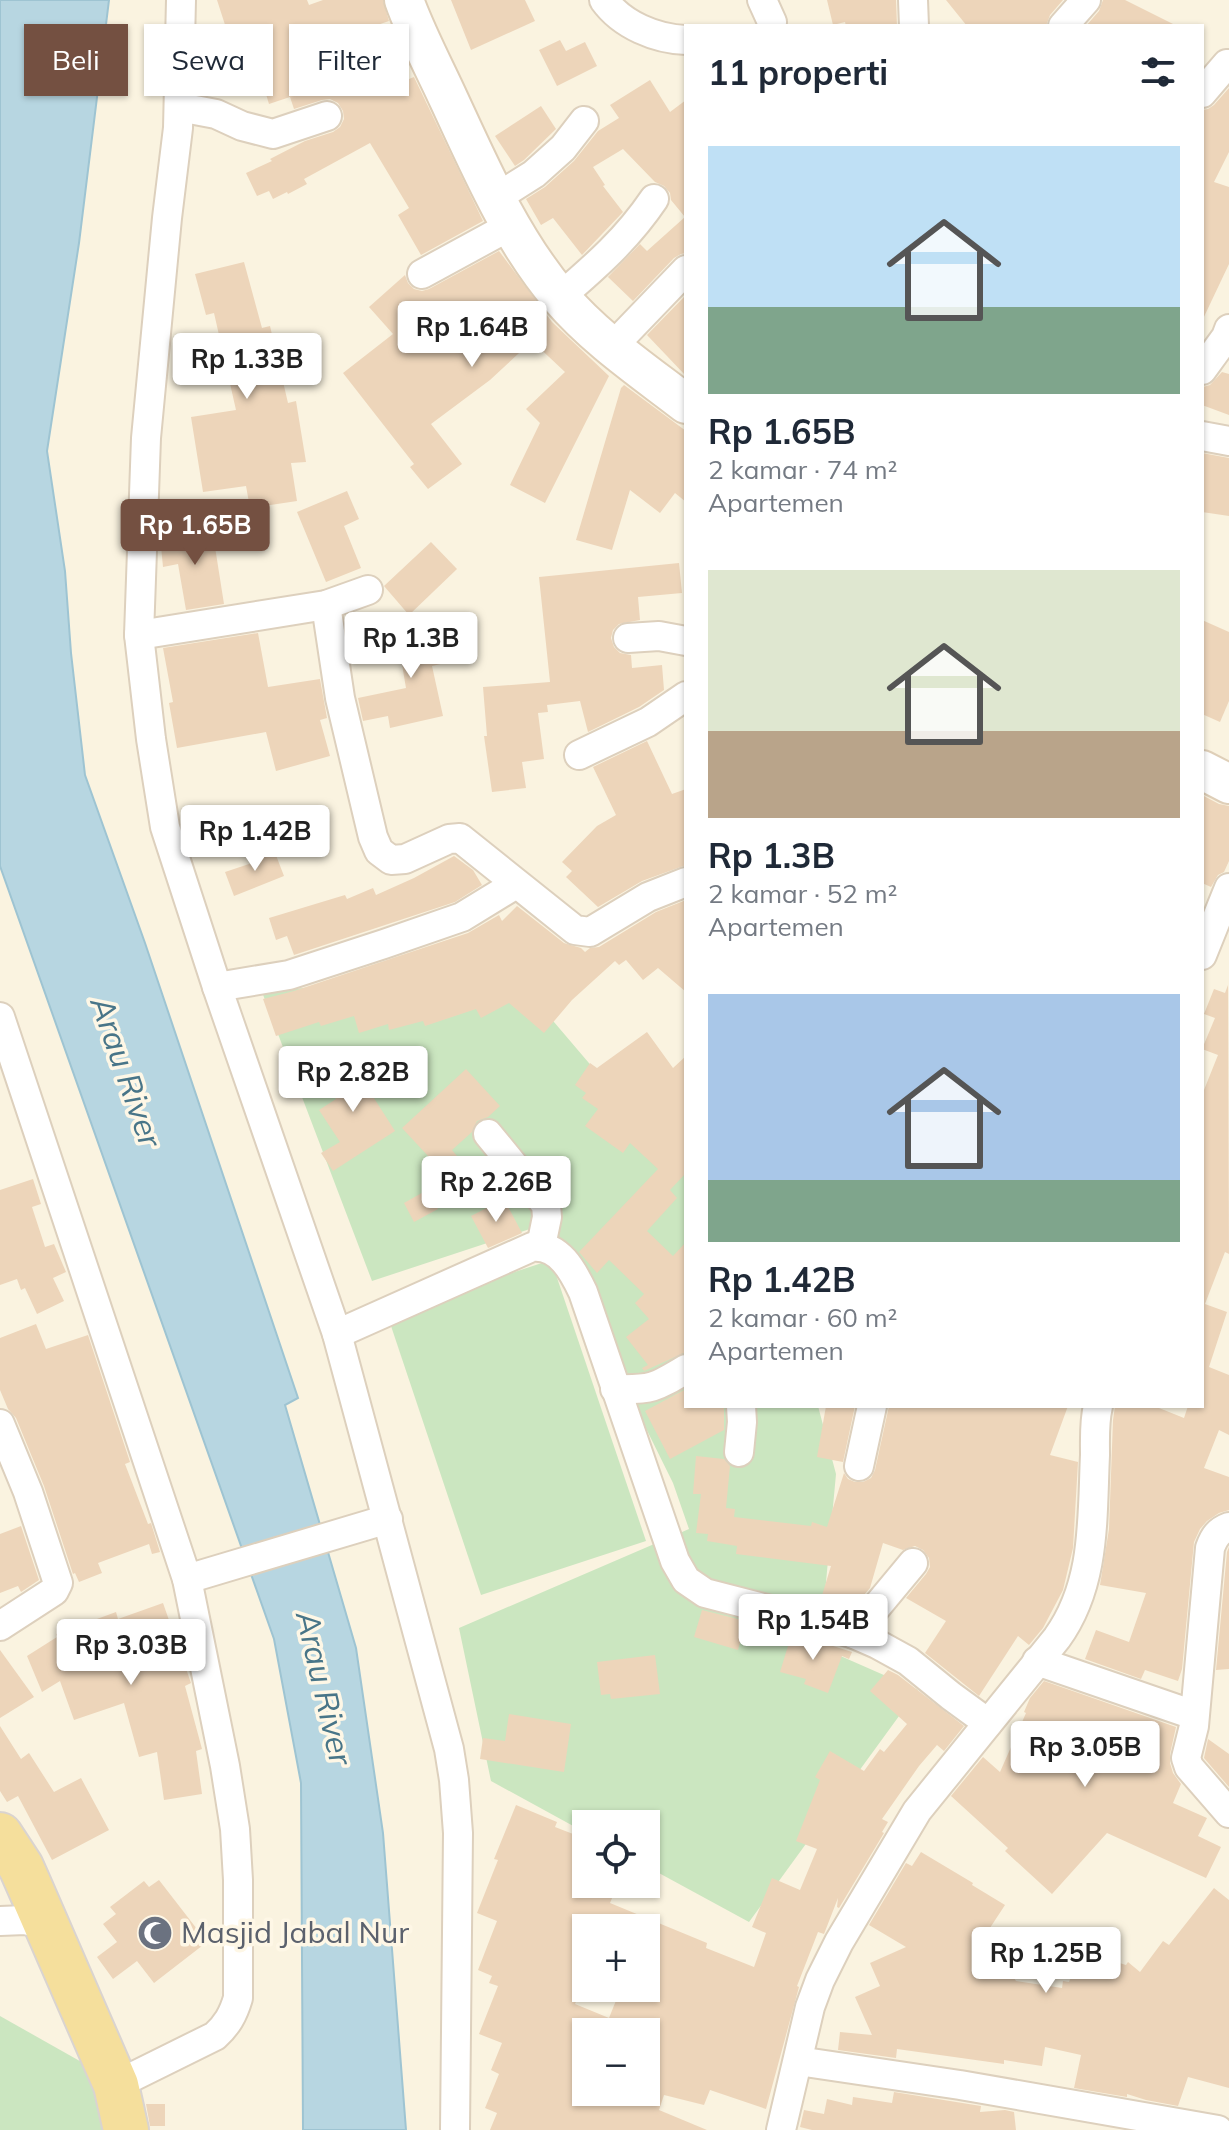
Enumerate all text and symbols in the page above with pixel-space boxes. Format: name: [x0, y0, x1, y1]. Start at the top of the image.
chip: Beli: [24, 24, 128, 96]
chip: Sewa: [144, 24, 273, 96]
chip: Filter: [289, 24, 409, 96]
icon: filters: [1136, 50, 1180, 94]
text: 11 properti: [708, 51, 888, 94]
icon: home: [872, 198, 1016, 342]
pin: Rp 1.64B: [389, 301, 555, 369]
text: Rp 1.64B: [416, 310, 528, 343]
pin: Rp 1.33B: [164, 333, 330, 401]
text: Rp 1.33B: [191, 342, 303, 375]
text: Rp 1.65B: [708, 410, 855, 453]
text: 2 kamar · 74 m²: [708, 453, 897, 486]
text: Apartemen: [708, 486, 844, 519]
pin: Rp 1.65B: [112, 499, 278, 567]
text: Rp 1.65B: [139, 508, 251, 541]
pin: Rp 1.3B: [337, 612, 485, 680]
text: Rp 1.3B: [362, 621, 460, 654]
icon: home: [872, 622, 1016, 766]
pin: Rp 1.42B: [172, 805, 338, 873]
text: Rp 1.42B: [199, 814, 311, 847]
text: Rp 1.3B: [708, 834, 835, 877]
text: 2 kamar · 52 m²: [708, 877, 897, 910]
text: Apartemen: [708, 910, 844, 943]
water label: Arau River: [82, 990, 172, 1153]
pin: Rp 2.82B: [270, 1046, 436, 1114]
icon: home: [872, 1046, 1016, 1190]
text: Rp 2.82B: [297, 1055, 409, 1088]
pin: Rp 2.26B: [413, 1156, 579, 1224]
text: Rp 2.26B: [440, 1165, 552, 1198]
text: Rp 1.42B: [708, 1258, 855, 1301]
text: 2 kamar · 60 m²: [708, 1301, 897, 1334]
text: Apartemen: [708, 1334, 844, 1367]
pin: Rp 1.54B: [730, 1594, 896, 1662]
text: Rp 1.54B: [757, 1603, 869, 1636]
water label: Arau River: [288, 1606, 362, 1770]
pin: Rp 3.03B: [48, 1619, 214, 1687]
text: Rp 3.03B: [75, 1628, 187, 1661]
pin: Rp 3.05B: [1002, 1721, 1168, 1789]
text: Rp 3.05B: [1029, 1730, 1141, 1763]
map controls: [572, 1810, 660, 2106]
button: locate: [572, 1810, 660, 1898]
place label: Masjid Jabal Nur: [181, 1913, 409, 1951]
mosque icon: Masjid Jabal Nur: [136, 1914, 174, 1952]
button: +: [572, 1914, 660, 2002]
pin: Rp 1.25B: [963, 1927, 1129, 1995]
text: Rp 1.25B: [990, 1936, 1102, 1969]
button: −: [572, 2018, 660, 2106]

